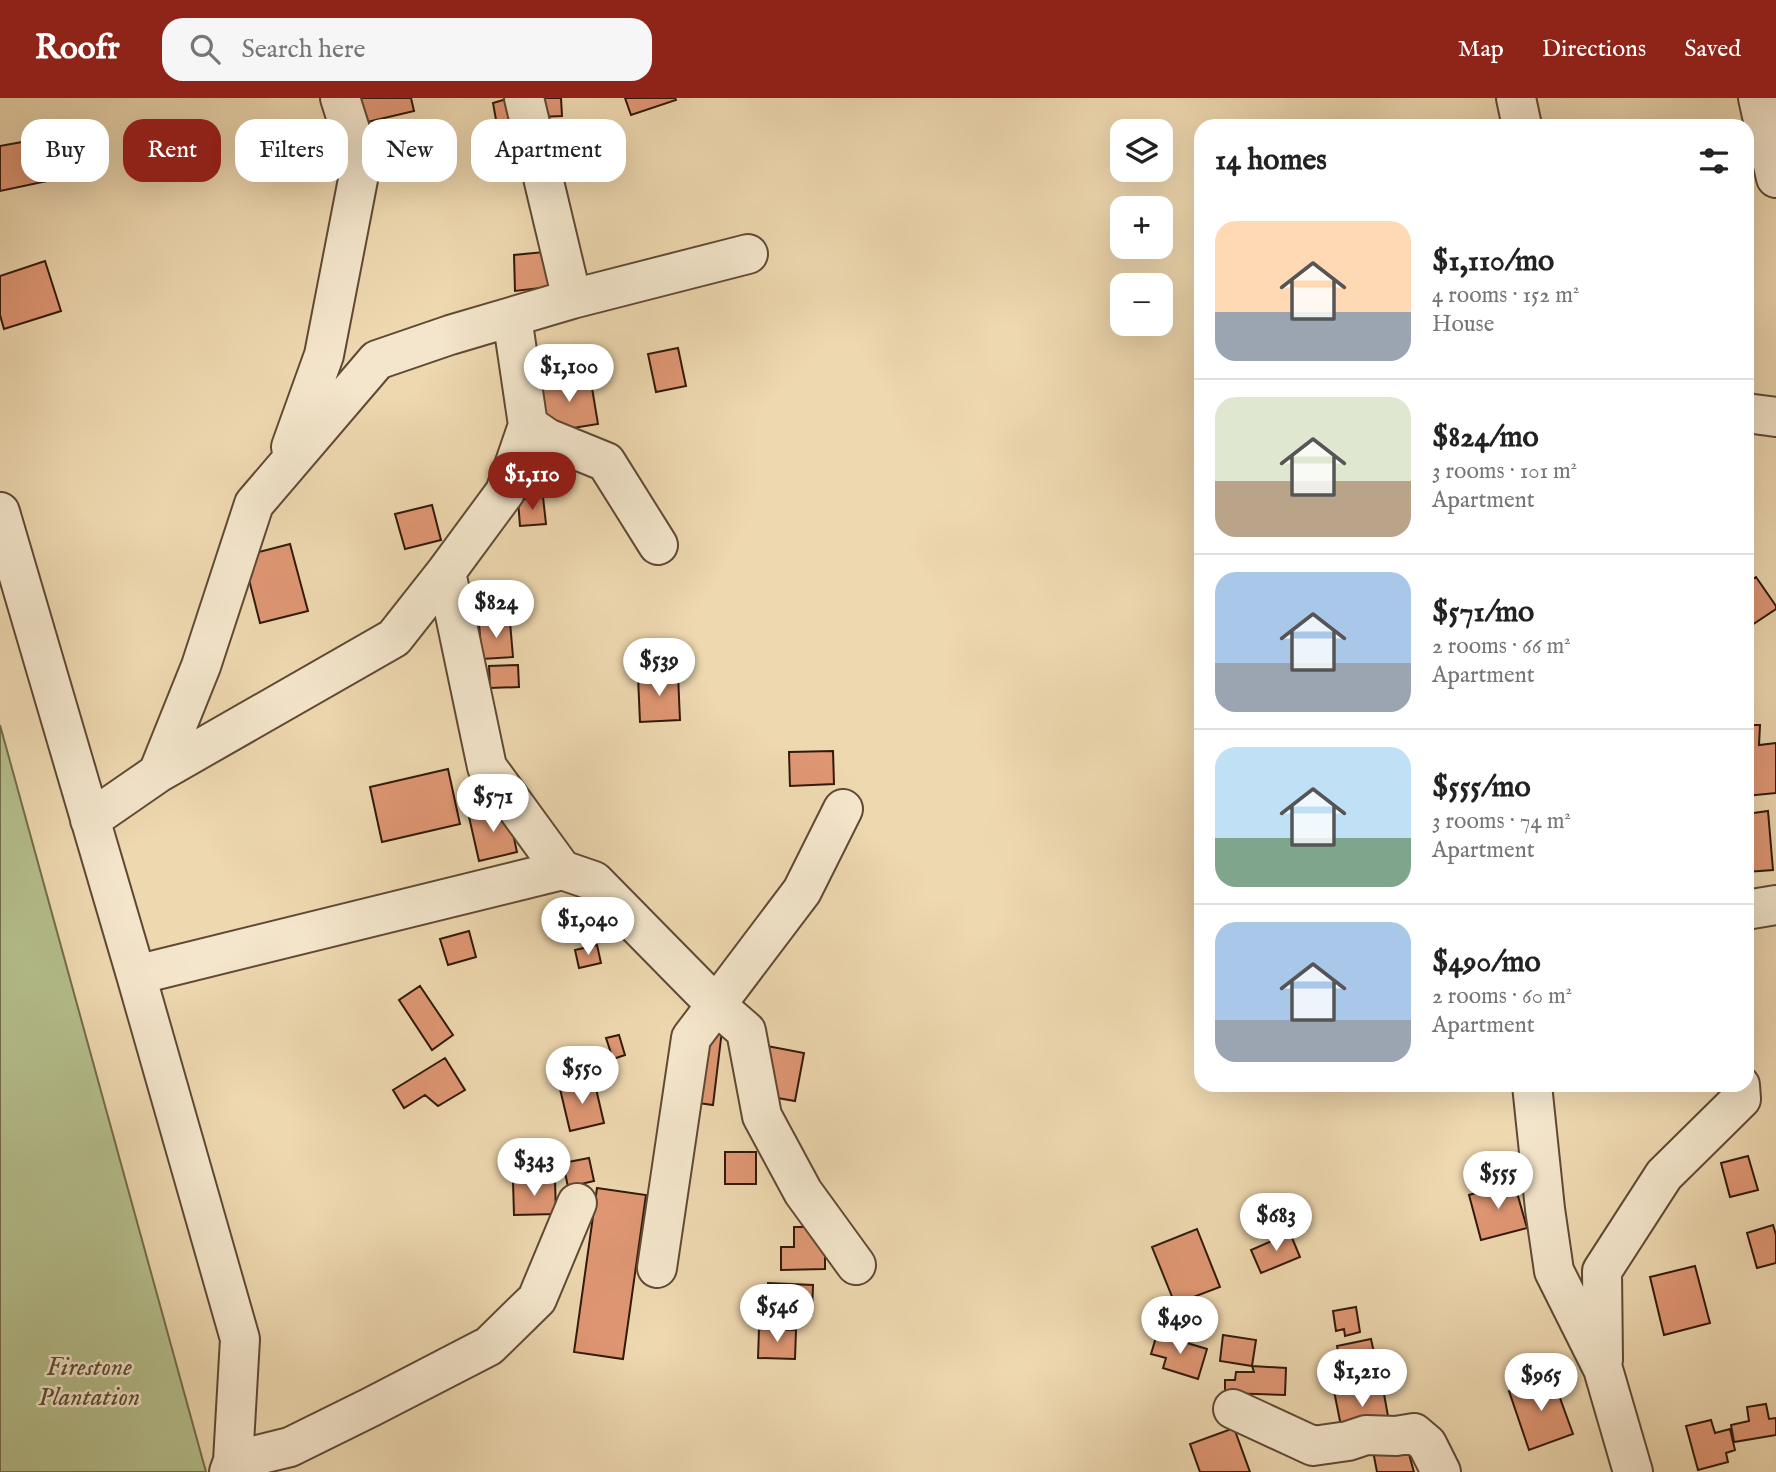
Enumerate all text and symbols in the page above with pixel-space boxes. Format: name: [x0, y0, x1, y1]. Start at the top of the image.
search box: [162, 18, 652, 81]
text: Roofr: [35, 28, 120, 70]
icon: search: [186, 30, 224, 68]
text: Search here: [242, 33, 365, 66]
text: Map: [1458, 34, 1504, 65]
text: Directions: [1542, 34, 1646, 65]
text: Saved: [1684, 34, 1741, 65]
chip: Buy: [21, 119, 109, 182]
chip: Rent: [123, 119, 221, 182]
chip: Filters: [235, 119, 348, 182]
chip: New: [362, 119, 457, 182]
chip: Apartment: [471, 119, 626, 182]
map controls: [1110, 119, 1173, 336]
button: layers: [1110, 119, 1173, 182]
text: 14 homes: [1215, 142, 1327, 180]
icon: filters: [1695, 142, 1733, 180]
button: +: [1110, 196, 1173, 259]
text: $1,110/mo: [1432, 243, 1554, 281]
icon: home: [1271, 249, 1355, 333]
button: −: [1110, 273, 1173, 336]
text: 4 rooms · 152 m²: [1432, 281, 1579, 310]
text: House: [1432, 310, 1494, 339]
pin: $1,100: [512, 344, 626, 404]
text: $1,100: [540, 352, 598, 381]
text: $824/mo: [1432, 419, 1539, 457]
icon: home: [1271, 425, 1355, 509]
pin: $1,110: [475, 452, 589, 512]
text: 3 rooms · 101 m²: [1432, 457, 1577, 486]
text: $1,110: [504, 460, 560, 489]
text: Apartment: [1432, 486, 1535, 515]
pin: $824: [455, 580, 537, 640]
text: $824: [474, 588, 518, 617]
text: $571/mo: [1432, 594, 1534, 632]
icon: home: [1271, 600, 1355, 684]
text: 2 rooms · 66 m²: [1432, 632, 1571, 661]
pin: $539: [618, 638, 700, 698]
text: $539: [639, 646, 679, 675]
text: Apartment: [1432, 661, 1535, 690]
text: $555/mo: [1432, 769, 1531, 807]
pin: $571: [452, 774, 534, 834]
icon: home: [1271, 775, 1355, 859]
text: $571: [473, 782, 513, 811]
text: 3 rooms · 74 m²: [1432, 807, 1571, 836]
text: Apartment: [1432, 836, 1535, 865]
pin: $1,040: [531, 898, 645, 957]
text: $1,040: [557, 905, 619, 934]
text: $490/mo: [1432, 944, 1541, 982]
icon: home: [1271, 950, 1355, 1034]
text: 2 rooms · 60 m²: [1432, 982, 1572, 1011]
text: Apartment: [1432, 1011, 1535, 1040]
pin: $550: [541, 1046, 623, 1106]
text: $550: [562, 1054, 602, 1083]
pin: $343: [493, 1138, 575, 1198]
text: $343: [513, 1146, 555, 1175]
pin: $555: [1457, 1152, 1539, 1211]
text: $555: [1479, 1159, 1517, 1188]
pin: $683: [1235, 1194, 1317, 1253]
text: $683: [1256, 1201, 1296, 1230]
pin: $546: [736, 1284, 818, 1344]
text: $546: [756, 1292, 798, 1321]
pin: $490: [1139, 1296, 1221, 1356]
text: $490: [1157, 1304, 1203, 1333]
pin: $1,210: [1305, 1350, 1419, 1409]
park label: Firestone Plantation: [38, 1351, 140, 1414]
pin: $965: [1500, 1354, 1582, 1413]
text: $1,210: [1333, 1357, 1391, 1386]
text: $965: [1521, 1361, 1561, 1390]

